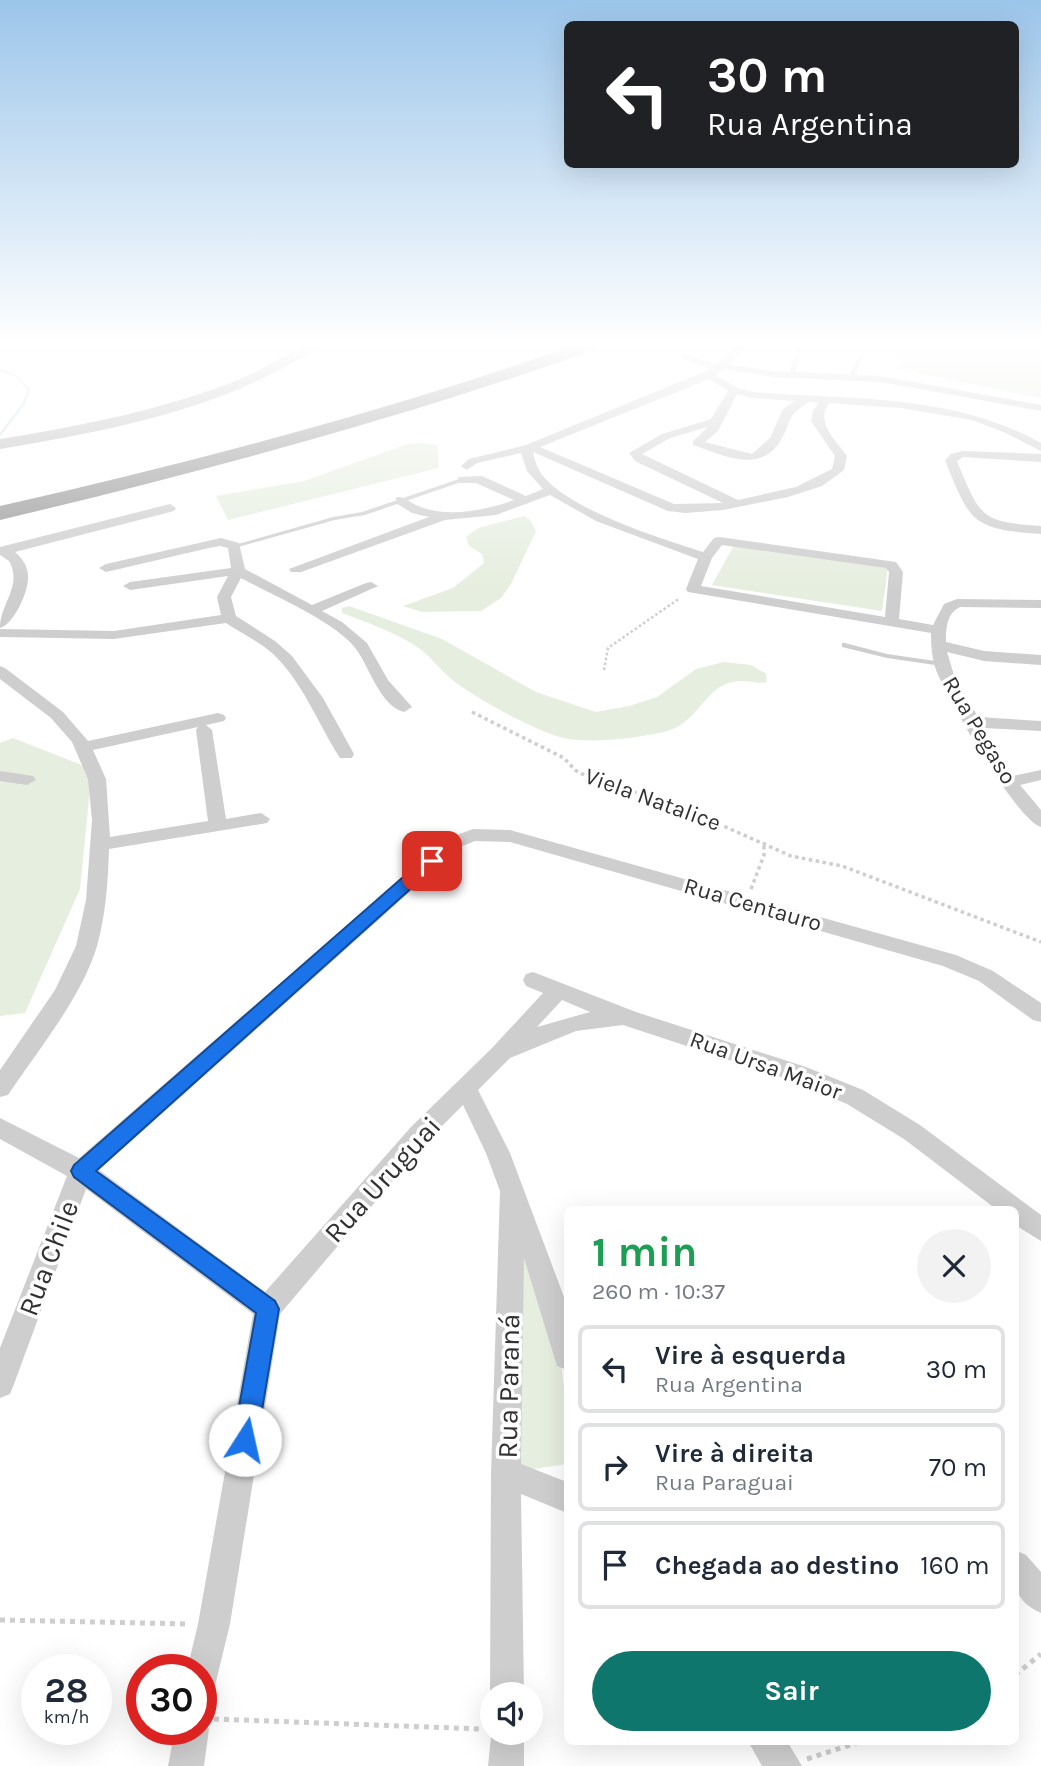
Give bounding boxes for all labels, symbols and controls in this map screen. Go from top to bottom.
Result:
text: 30 m [707,47,827,104]
icon: left [592,49,683,140]
text: Rua Argentina [707,106,913,143]
street label: Rua Pegaso [937,671,1022,789]
street label: Viela Natalice [581,762,725,837]
pin [402,831,462,891]
icon: arrive [413,842,451,880]
street label: Rua Centauro [681,872,825,937]
street label: Rua Ursa Maior [686,1025,846,1106]
street label: Rua Uruguai [317,1110,448,1249]
street label: Rua Chile [11,1196,86,1320]
text: 1 min [592,1227,697,1277]
button: close [917,1229,991,1303]
text: 260 m · 10:37 [592,1278,725,1305]
street label: Rua Paraná [491,1313,526,1459]
text: Vire à esquerda [655,1340,846,1371]
icon: left [596,1350,634,1388]
text: 30 m [926,1354,987,1385]
text: Rua Argentina [655,1371,803,1398]
position arrow [208,1403,282,1477]
text: Vire à direita [655,1438,814,1469]
icon: right [596,1448,634,1486]
text: 70 m [929,1452,987,1483]
text: Rua Paraguai [655,1469,794,1496]
icon: arrive [596,1546,634,1584]
text: Chegada ao destino [655,1550,899,1581]
text: 160 m [920,1550,990,1581]
button: Sair [592,1651,991,1731]
speed limit sign: 30 [126,1654,217,1745]
text: 28 [45,1670,88,1711]
map controls [480,1682,543,1745]
button: sound [480,1682,543,1745]
text: km/h [44,1706,89,1728]

